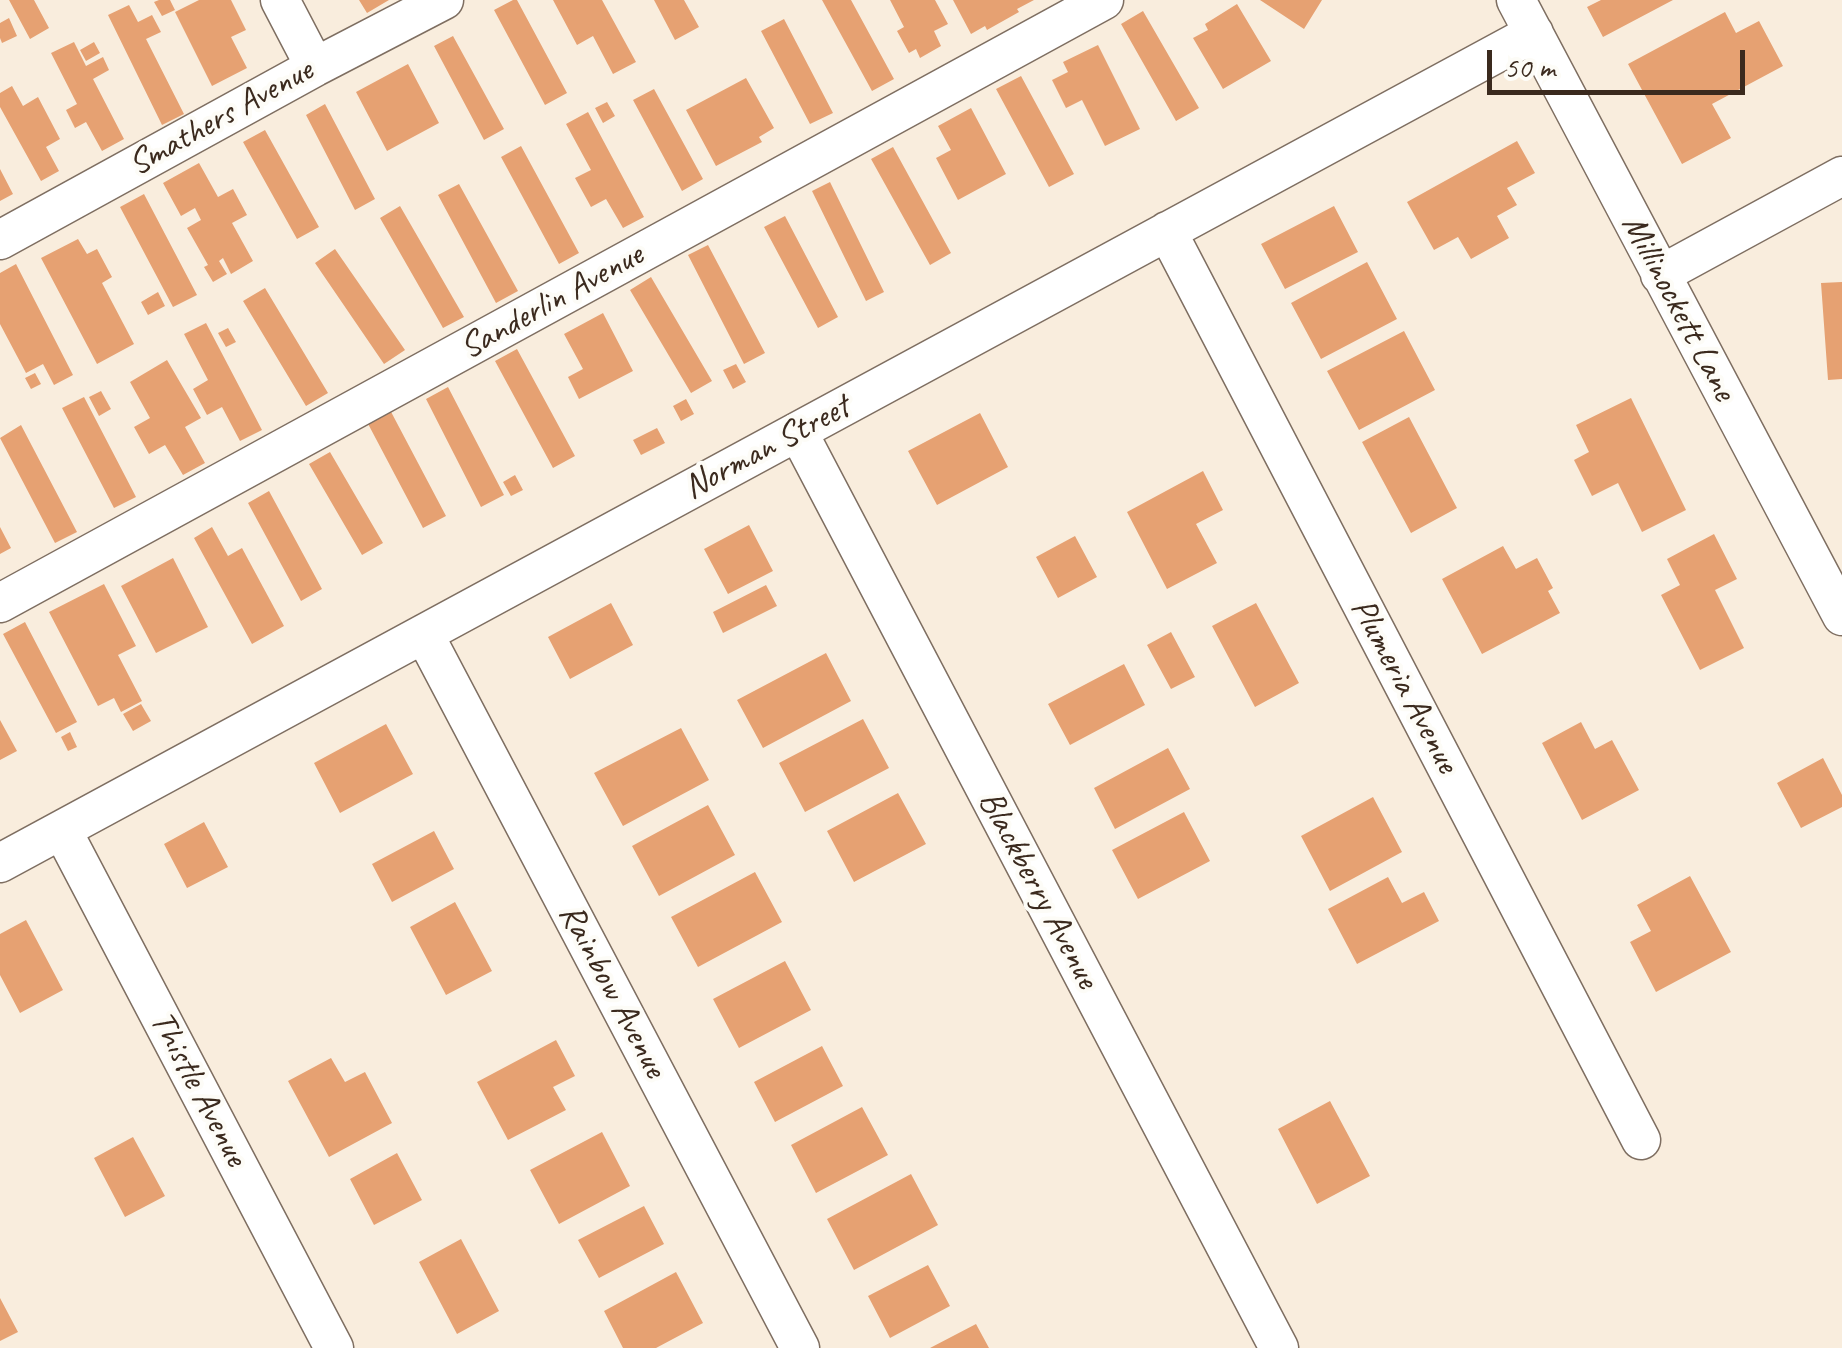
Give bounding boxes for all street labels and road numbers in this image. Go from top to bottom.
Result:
street label: Smathers Avenue [122,50,320,186]
street label: Millinockett Lane [1612,208,1744,408]
street label: Sanderlin Avenue [453,235,651,369]
street label: Norman Street [677,387,857,509]
street label: Plumeria Avenue [1340,592,1468,780]
street label: Blackberry Avenue [968,784,1108,996]
street label: Rainbow Avenue [549,897,675,1085]
street label: Thistle Avenue [140,1004,256,1174]

